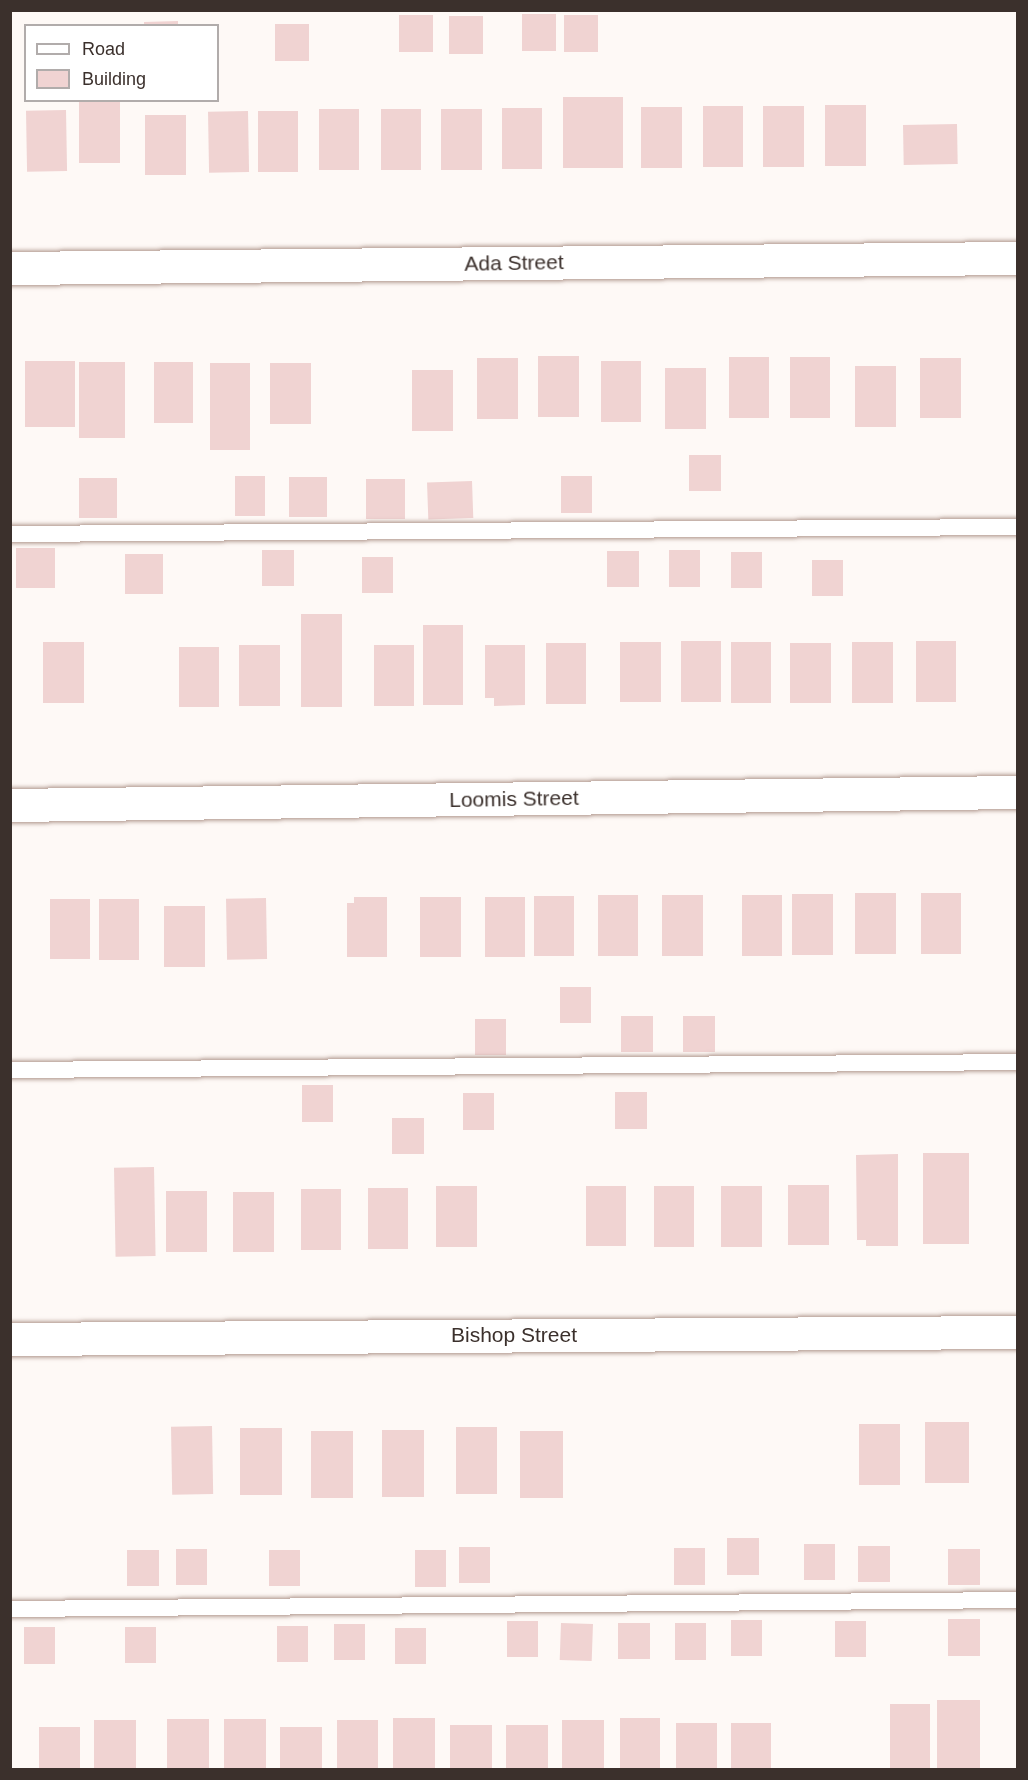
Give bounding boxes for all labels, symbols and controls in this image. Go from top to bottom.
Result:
legend [24,24,219,102]
text: Road [82,39,125,59]
text: Building [82,69,146,89]
street label: Ada Street [464,250,564,276]
street label: Loomis Street [449,785,579,813]
street label: Bishop Street [451,1322,577,1348]

